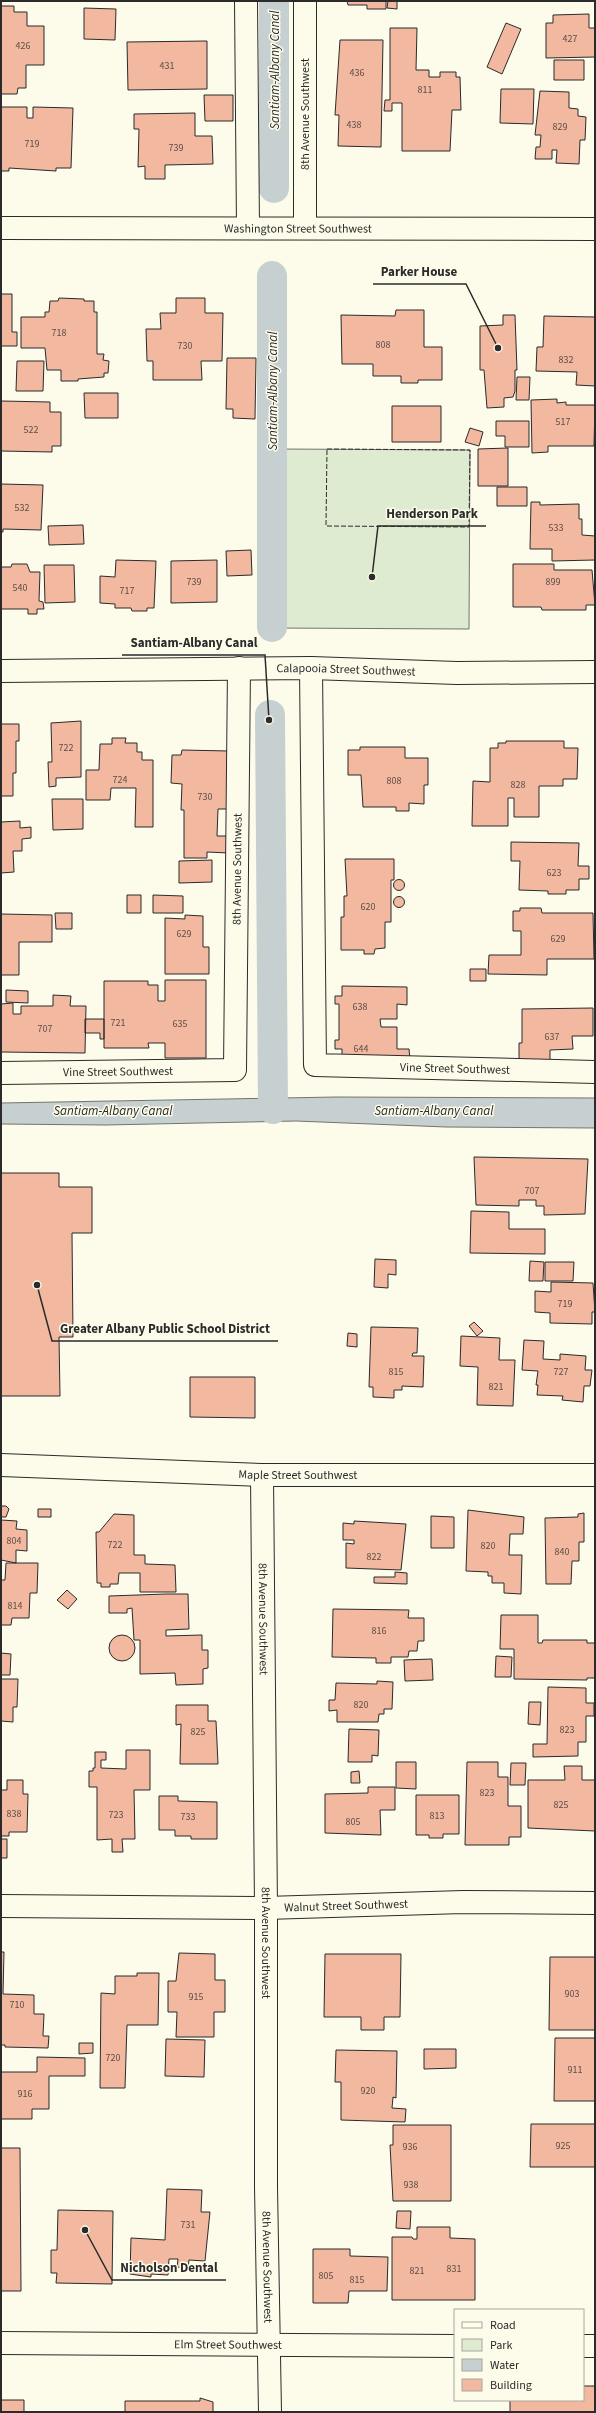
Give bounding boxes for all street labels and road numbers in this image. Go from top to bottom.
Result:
street label: 8th Avenue Southwest [297,58,314,170]
street label: Washington Street Southwest [224,220,372,238]
street label: Calapooia Street Southwest [276,660,416,681]
street label: 8th Avenue Southwest [228,813,247,925]
street label: Vine Street Southwest [400,1059,510,1079]
street label: Vine Street Southwest [63,1063,173,1081]
street label: Maple Street Southwest [238,1466,357,1484]
street label: 8th Avenue Southwest [254,1563,272,1675]
street label: 8th Avenue Southwest [257,1887,274,1999]
street label: Walnut Street Southwest [284,1896,408,1916]
street label: 8th Avenue Southwest [257,2211,276,2323]
street label: Elm Street Southwest [174,2336,282,2354]

